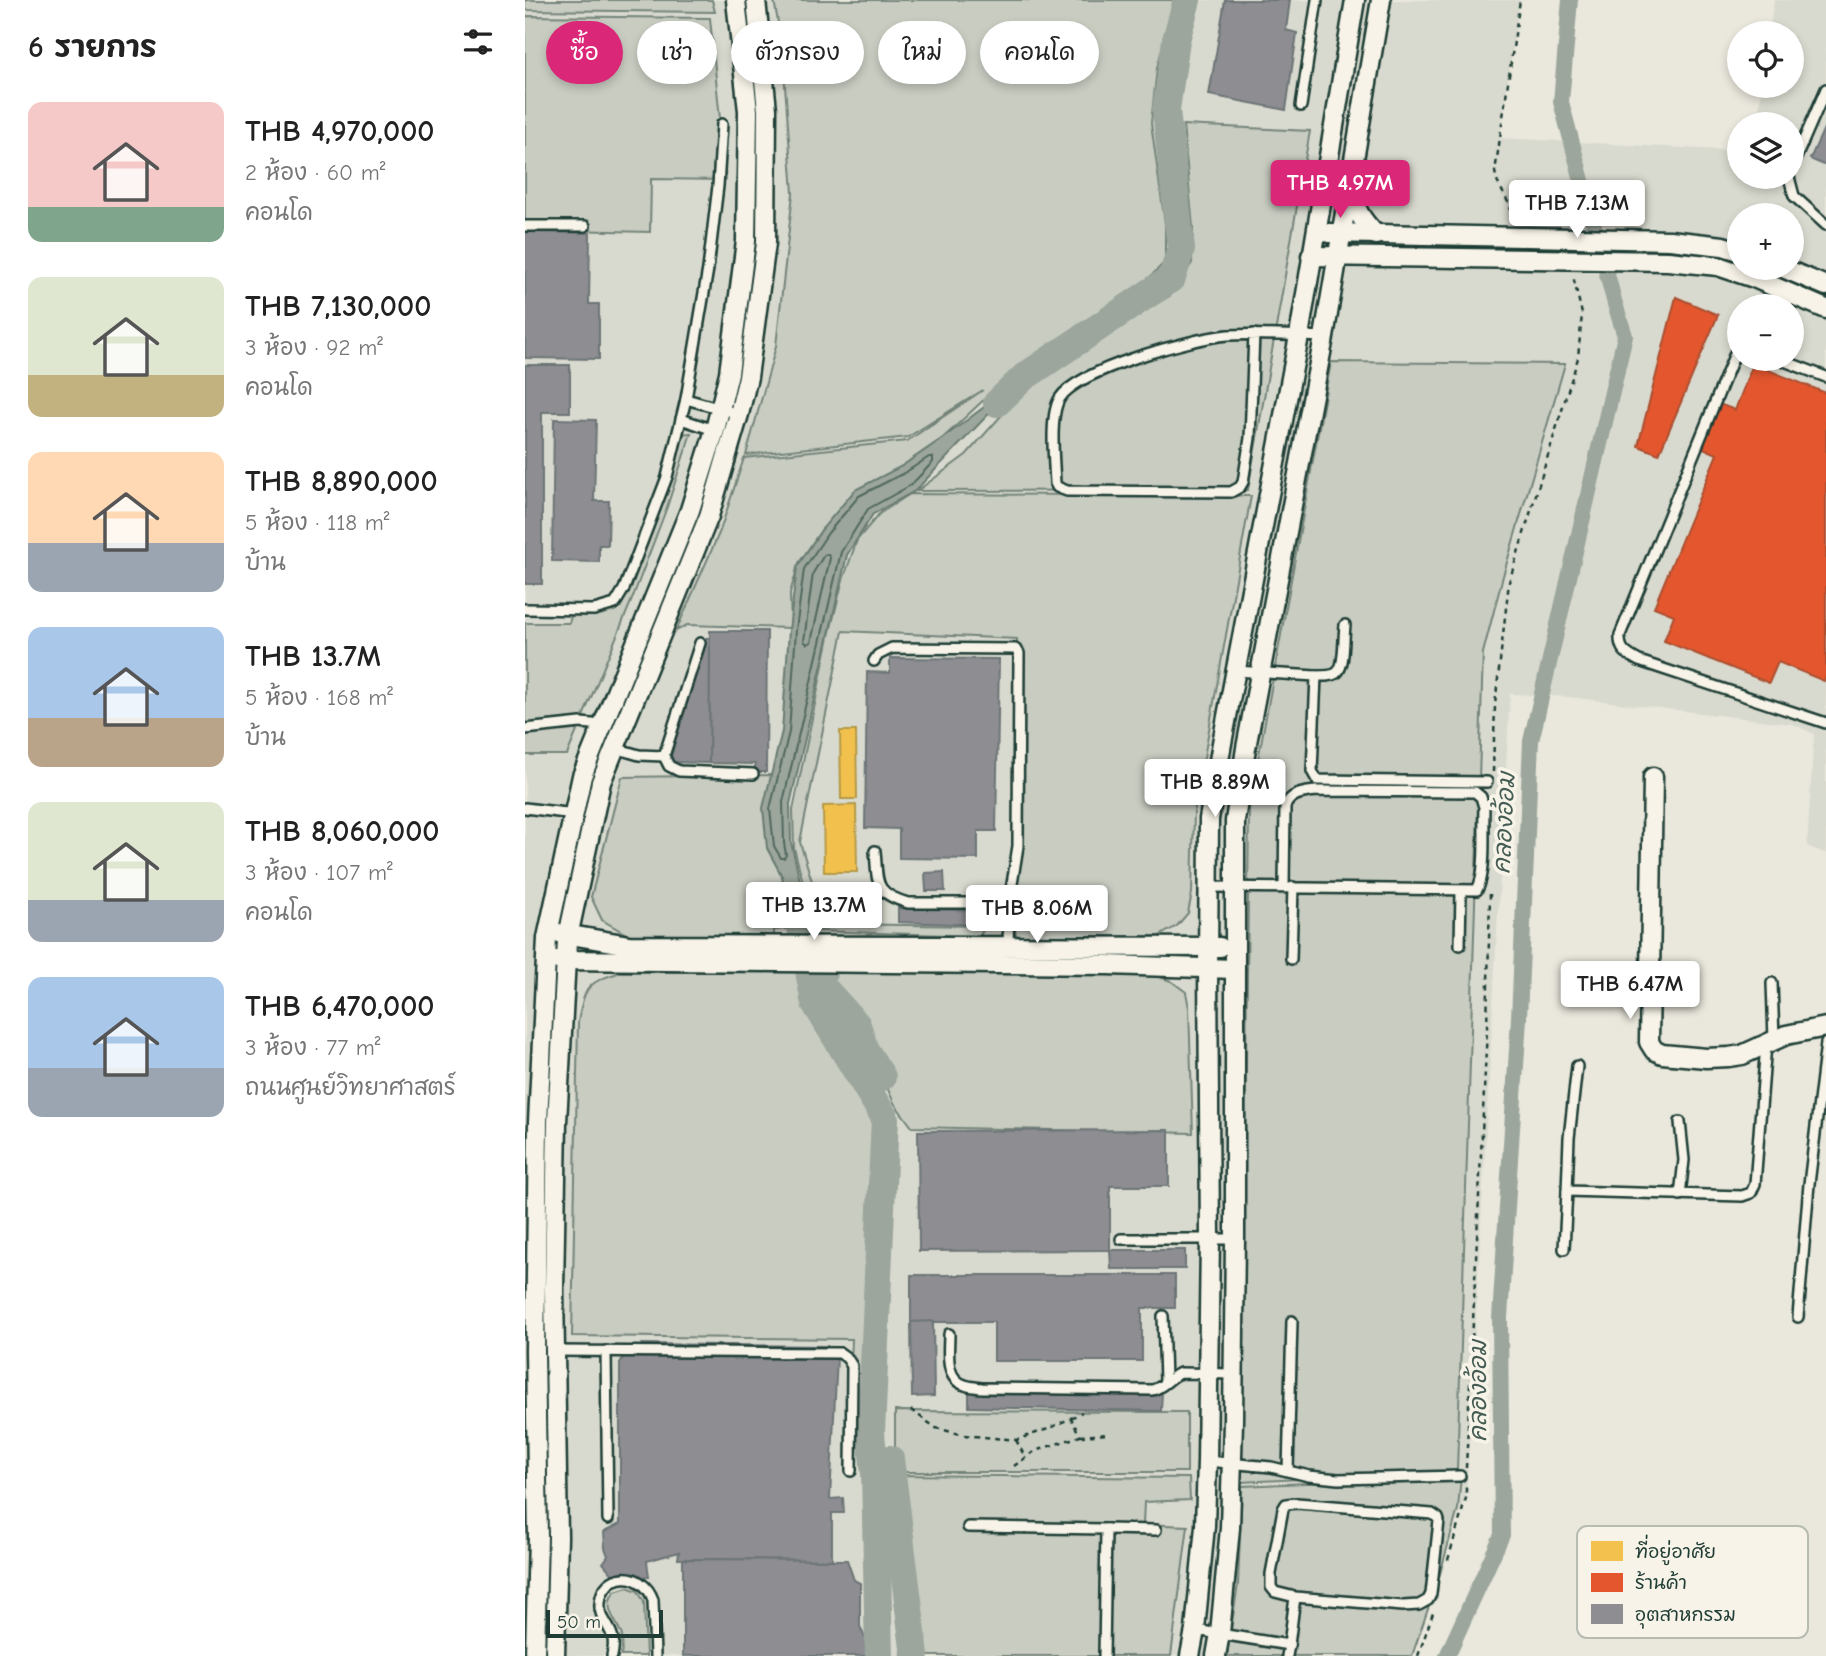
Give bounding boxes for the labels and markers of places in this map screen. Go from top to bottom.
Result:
pin: THB 4.97M [1260,160,1420,220]
pin: THB 7.13M [1497,180,1657,240]
pin: THB 8.89M [1135,760,1295,819]
pin: THB 13.7M [734,883,894,942]
pin: THB 8.06M [957,886,1117,945]
pin: THB 6.47M [1550,962,1710,1021]

